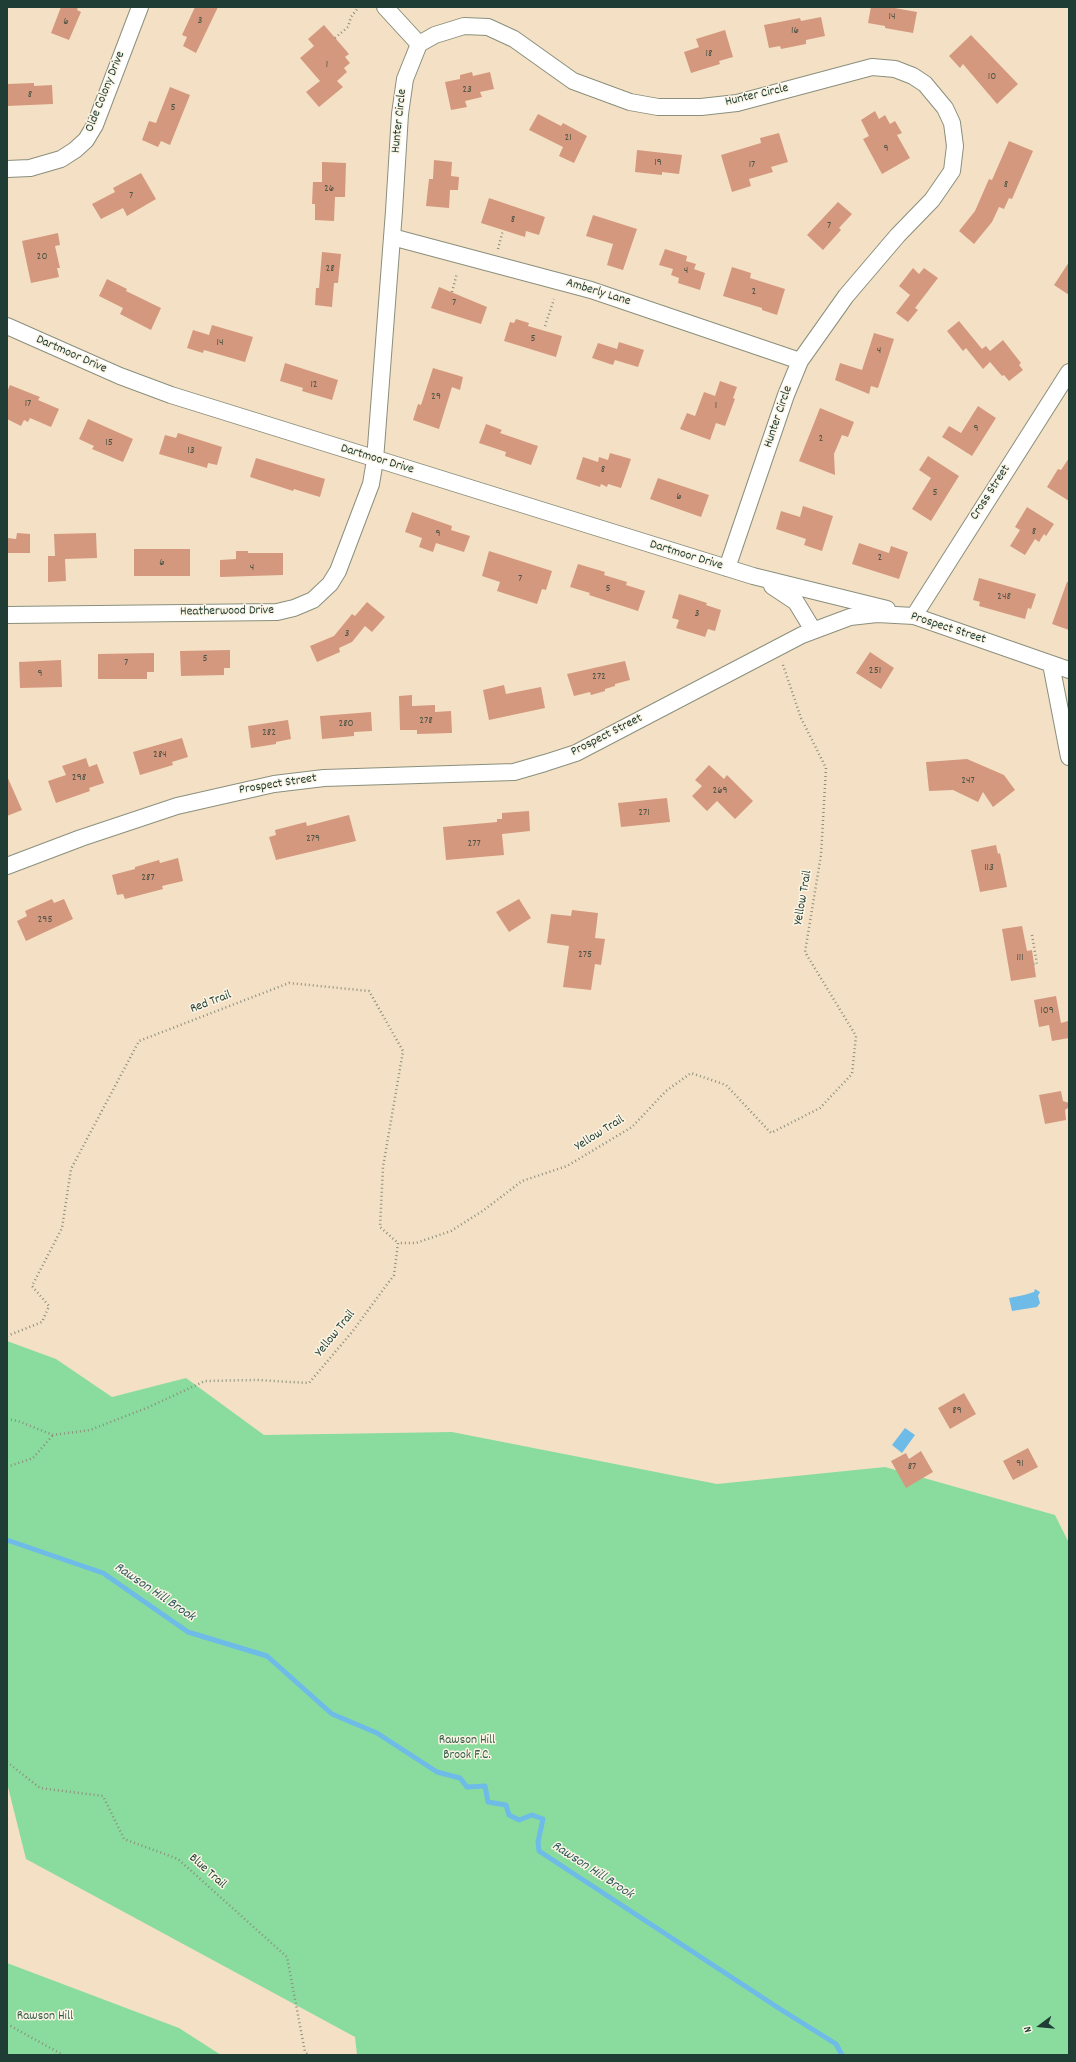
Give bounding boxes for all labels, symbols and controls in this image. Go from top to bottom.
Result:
house number: 14 [889,10,895,24]
house number: 3 [198,14,202,28]
house number: 6 [63,15,69,29]
house number: 16 [791,24,799,38]
house number: 18 [706,47,712,61]
street label: Olde Colony Drive [83,49,129,135]
house number: 1 [326,58,328,72]
house number: 10 [988,70,996,84]
street label: Hunter Circle [724,81,790,111]
house number: 23 [462,83,472,97]
house number: 8 [28,88,32,102]
street label: Hunter Circle [389,88,411,154]
house number: 5 [170,101,176,115]
house number: 21 [564,131,572,145]
house number: 9 [883,142,889,156]
house number: 19 [654,156,662,170]
house number: 17 [749,158,755,172]
house number: 8 [1004,178,1008,192]
house number: 26 [324,182,334,196]
house number: 7 [129,189,133,203]
house number: 8 [511,213,515,227]
house number: 7 [827,219,831,233]
house number: 20 [37,250,47,264]
house number: 28 [325,262,335,276]
house number: 4 [684,264,688,278]
street label: Amberly Lane [564,276,632,310]
house number: 2 [752,285,756,299]
house number: 7 [452,296,456,310]
street label: Dartmoor Drive [33,332,109,378]
house number: 5 [530,332,536,346]
house number: 14 [217,336,223,350]
house number: 4 [877,344,881,358]
house number: 12 [310,378,318,392]
street label: Hunter Circle [761,384,797,450]
house number: 29 [431,390,441,404]
house number: 17 [25,397,31,411]
house number: 1 [715,399,717,413]
house number: 9 [973,422,979,436]
house number: 2 [819,432,823,446]
house number: 15 [105,436,113,450]
street label: Dartmoor Drive [338,441,416,479]
house number: 13 [187,444,195,458]
house number: 8 [601,463,605,477]
street label: Cross Street [967,463,1015,523]
house number: 5 [932,486,938,500]
house number: 6 [676,490,682,504]
house number: 8 [1032,525,1036,539]
house number: 9 [435,527,441,541]
street label: Dartmoor Drive [647,537,725,575]
house number: 2 [878,551,882,565]
house number: 6 [159,556,165,570]
house number: 4 [250,561,254,575]
house number: 7 [518,572,522,586]
house number: 5 [605,582,611,596]
house number: 248 [997,590,1011,604]
street label: Heatherwood Drive [180,603,274,621]
house number: 3 [695,607,699,621]
street label: Prospect Street [908,609,988,649]
house number: 3 [345,627,349,641]
house number: 5 [202,652,208,666]
house number: 7 [124,656,128,670]
house number: 251 [869,664,881,678]
house number: 9 [37,667,43,681]
house number: 272 [592,670,606,684]
street label: Prospect Street [569,711,645,761]
house number: 278 [419,714,433,728]
house number: 280 [338,717,354,731]
house number: 282 [262,726,276,740]
house number: 284 [153,748,167,762]
house number: 298 [72,771,86,785]
street label: Prospect Street [238,771,318,799]
house number: 247 [961,774,975,788]
house number: 269 [712,784,728,798]
house number: 271 [638,806,650,820]
house number: 279 [306,832,320,846]
house number: 277 [467,837,481,851]
house number: 113 [984,861,994,875]
street label: Yellow Trail [792,869,816,927]
house number: 287 [141,871,155,885]
house number: 295 [38,913,52,927]
house number: 275 [578,948,592,962]
house number: 111 [1016,951,1024,965]
street label: Red Trail [188,988,234,1018]
house number: 109 [1040,1004,1054,1018]
street label: Yellow Trail [572,1113,628,1155]
street label: Yellow Trail [313,1308,359,1360]
house number: 89 [952,1404,962,1418]
house number: 91 [1016,1457,1024,1471]
house number: 87 [908,1460,916,1474]
water label: Rawson Hill Brook [110,1560,198,1626]
park label: Rawson Hill Brook F.C. [439,1733,495,1764]
water label: Rawson Hill Brook [548,1838,636,1904]
street label: Blue Trail [185,1851,229,1893]
north arrow [1020,2006,1060,2046]
park label: Rawson Hill [17,2009,73,2025]
text: N [1020,2024,1037,2034]

